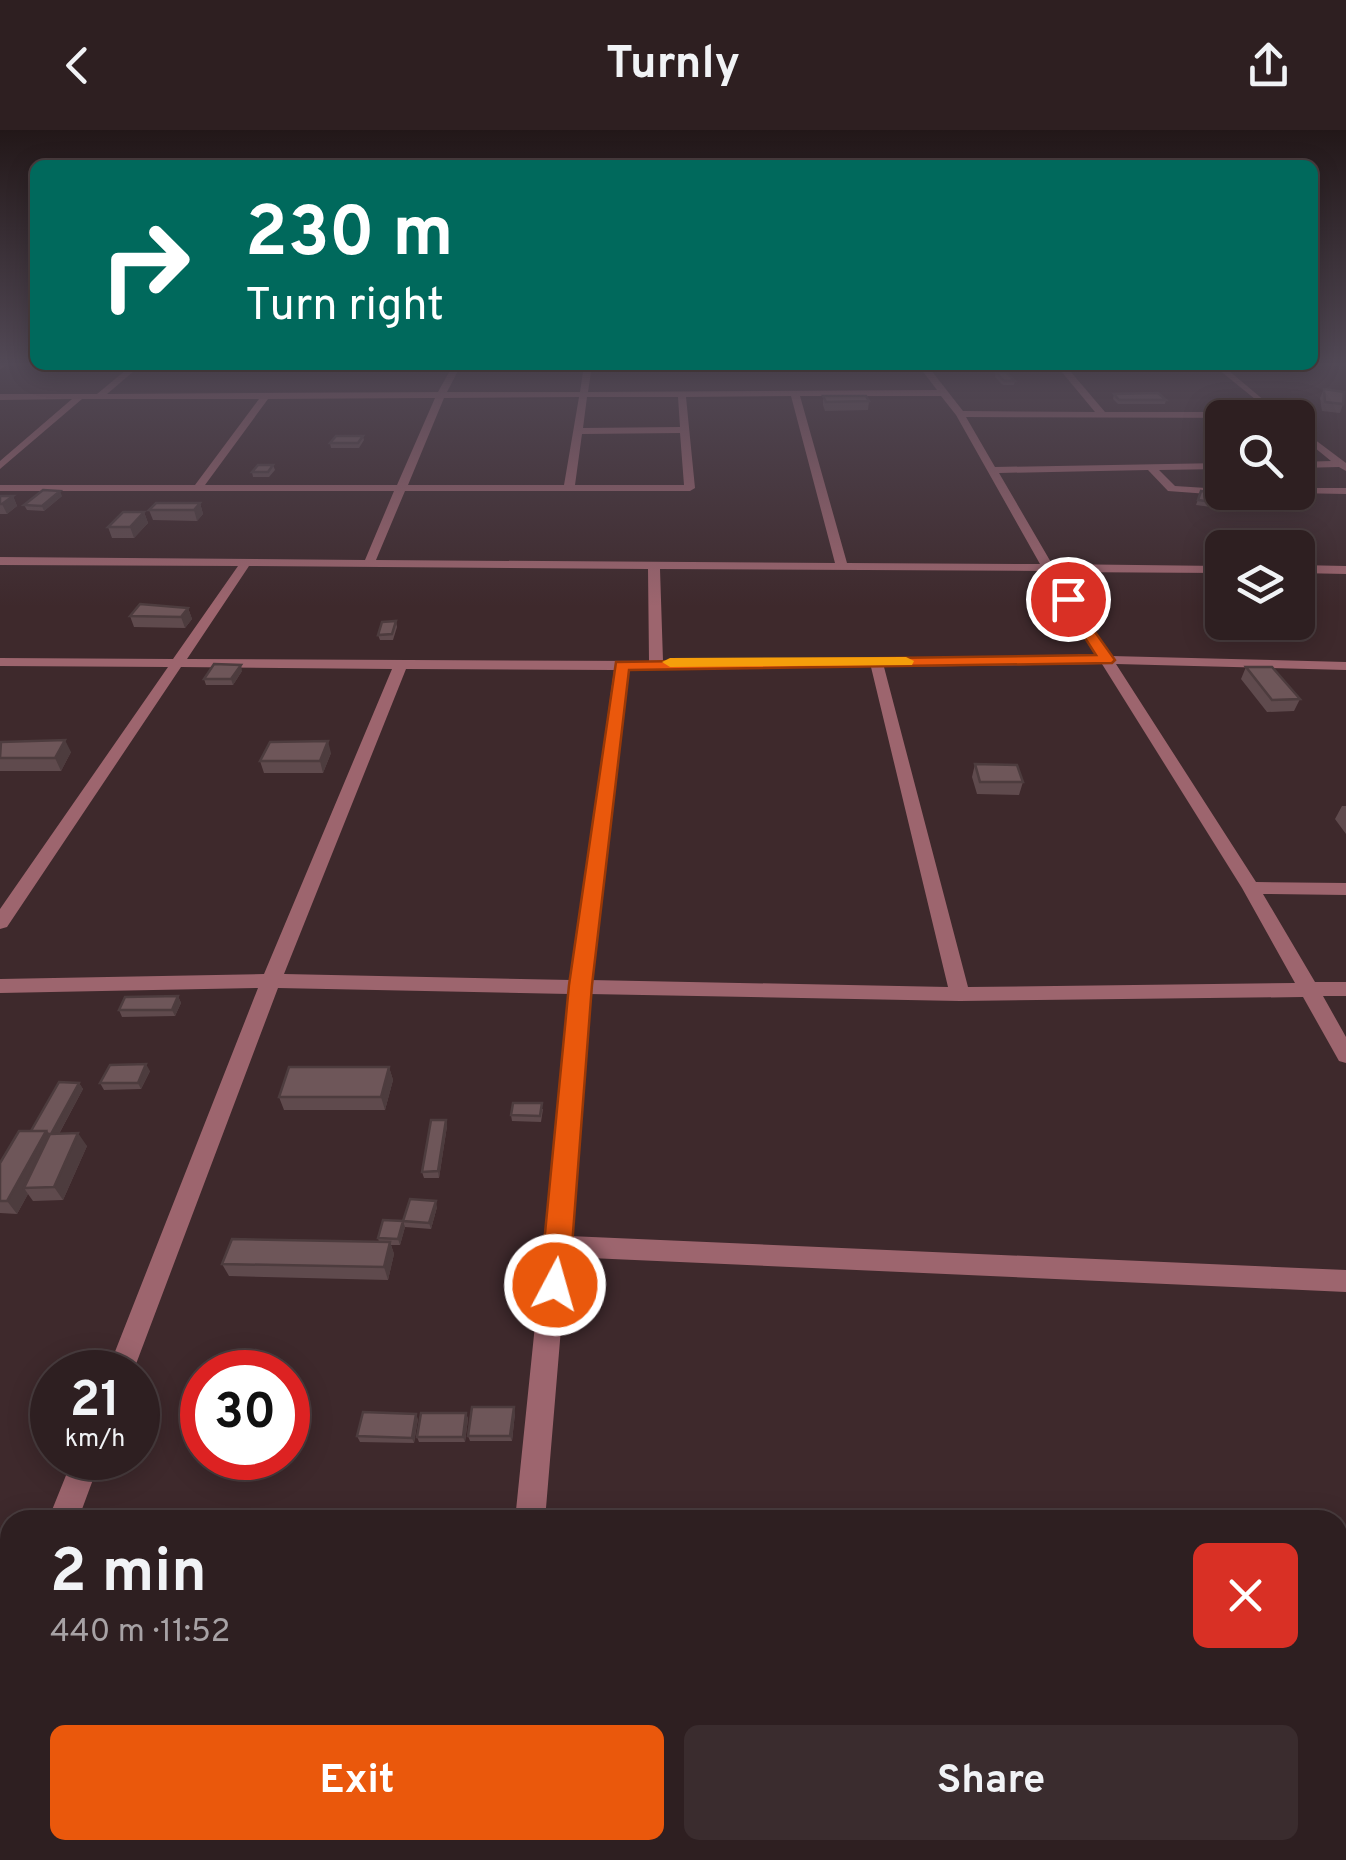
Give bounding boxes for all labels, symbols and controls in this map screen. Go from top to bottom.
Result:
text: Turnly [606,37,740,94]
icon: back [50,38,105,93]
icon: share [1241,38,1296,93]
text: 230 m [245,192,454,281]
icon: right [80,200,210,330]
text: Turn right [245,279,444,336]
map controls [1205,400,1315,640]
button: search [1205,400,1315,510]
button: layers [1205,530,1315,640]
pin [1026,557,1111,642]
icon: arrive [1041,572,1096,627]
position arrow [503,1233,607,1337]
speed limit sign: 30 [180,1350,310,1480]
text: 21 [70,1371,120,1434]
text: km/h [65,1424,125,1456]
text: 2 min [50,1537,207,1613]
button: close [1193,1543,1298,1648]
text: 440 m · 11:52 [50,1613,230,1653]
button: Exit [50,1725,664,1840]
button: Share [684,1725,1298,1840]

